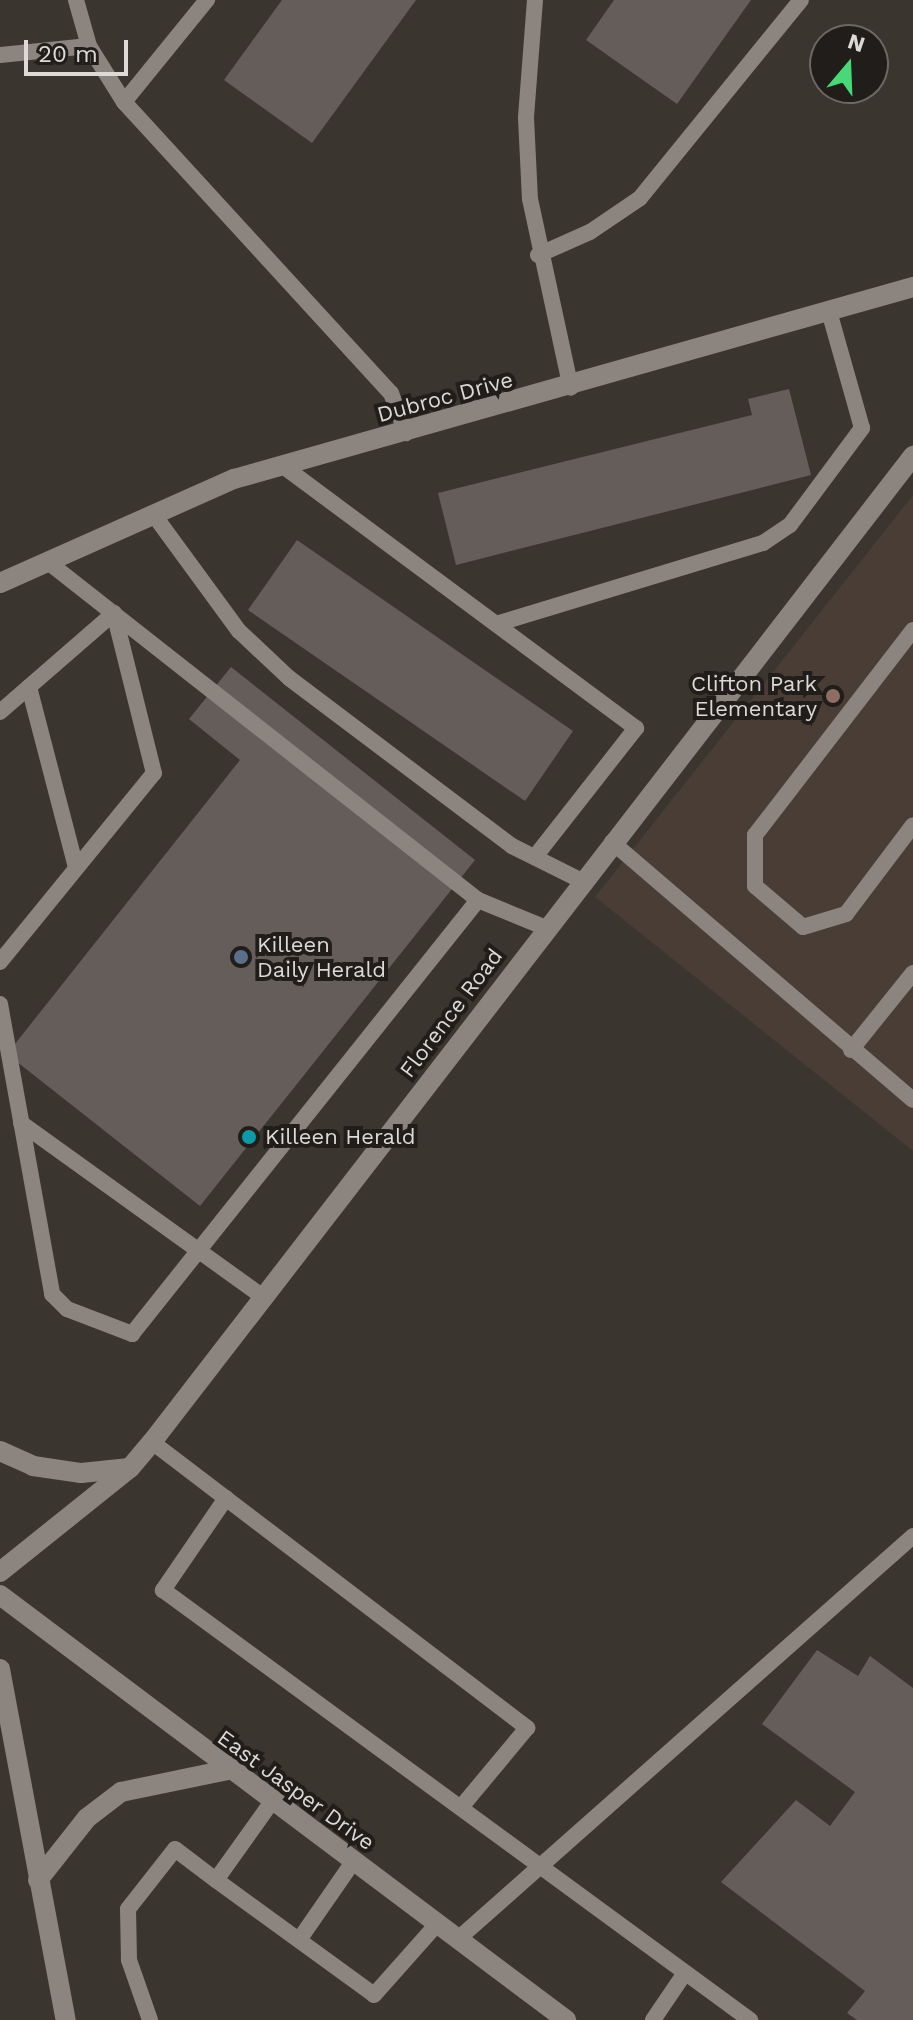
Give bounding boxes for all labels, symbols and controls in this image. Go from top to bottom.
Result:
scale bar [28,24,132,74]
north arrow [809,24,889,104]
text: N [845,28,868,57]
text: 20 m [38,40,98,68]
street label: Dubroc Drive [374,366,516,428]
place label: Clifton Park Elementary [691,670,817,722]
marker: Clifton Park Elementary [824,687,842,705]
place label: Killeen Daily Herald [257,931,387,982]
street label: Florence Road [394,943,508,1083]
marker: Killeen Daily Herald [232,948,250,966]
place label: Killeen Herald [265,1124,416,1150]
marker: Killeen Herald [240,1128,258,1146]
street label: East Jasper Drive [212,1724,380,1856]

